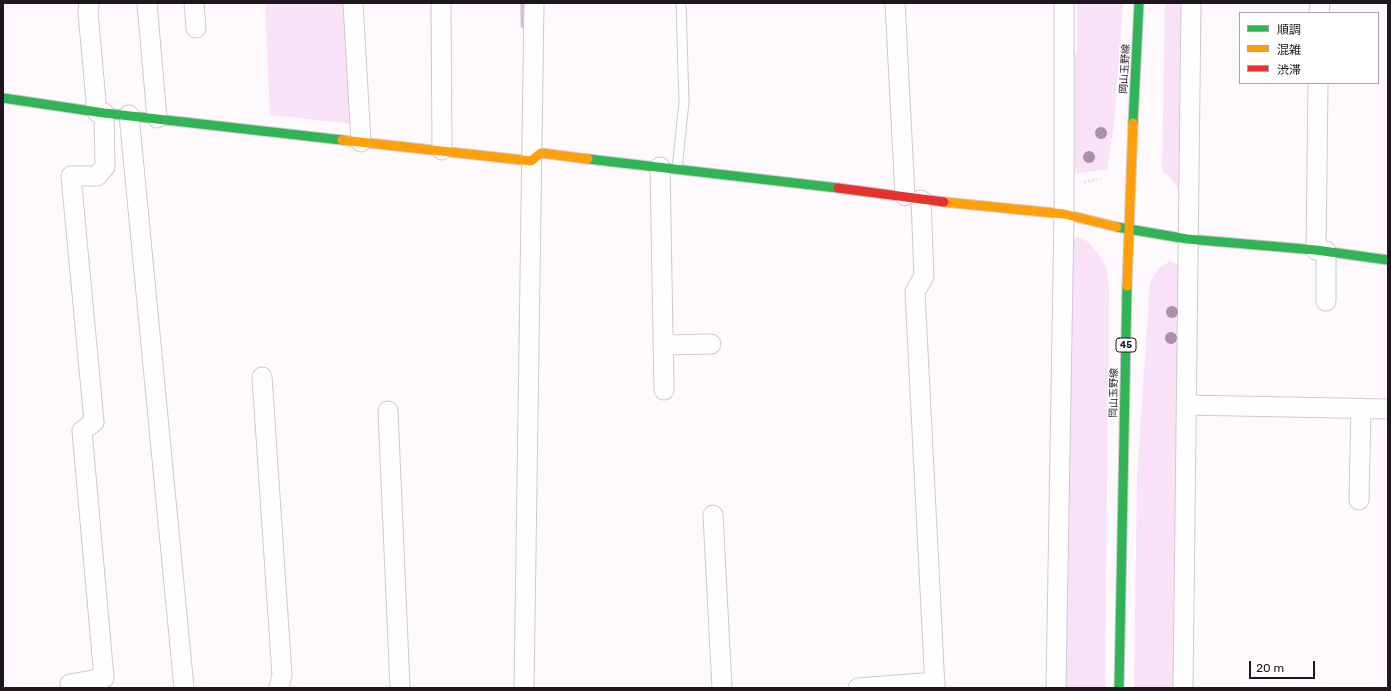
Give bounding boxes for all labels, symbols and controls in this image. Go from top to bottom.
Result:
legend [1239,12,1379,84]
text: 順調 [1277,23,1301,37]
text: 混雑 [1277,43,1301,57]
street label: 岡山玉野線 [1118,44,1132,94]
text: 渋滞 [1277,63,1301,77]
road number: 45 [1116,338,1136,352]
street label: 岡山玉野線 [1108,368,1120,418]
scale bar [1251,653,1317,679]
text: 20 m [1256,661,1284,675]

